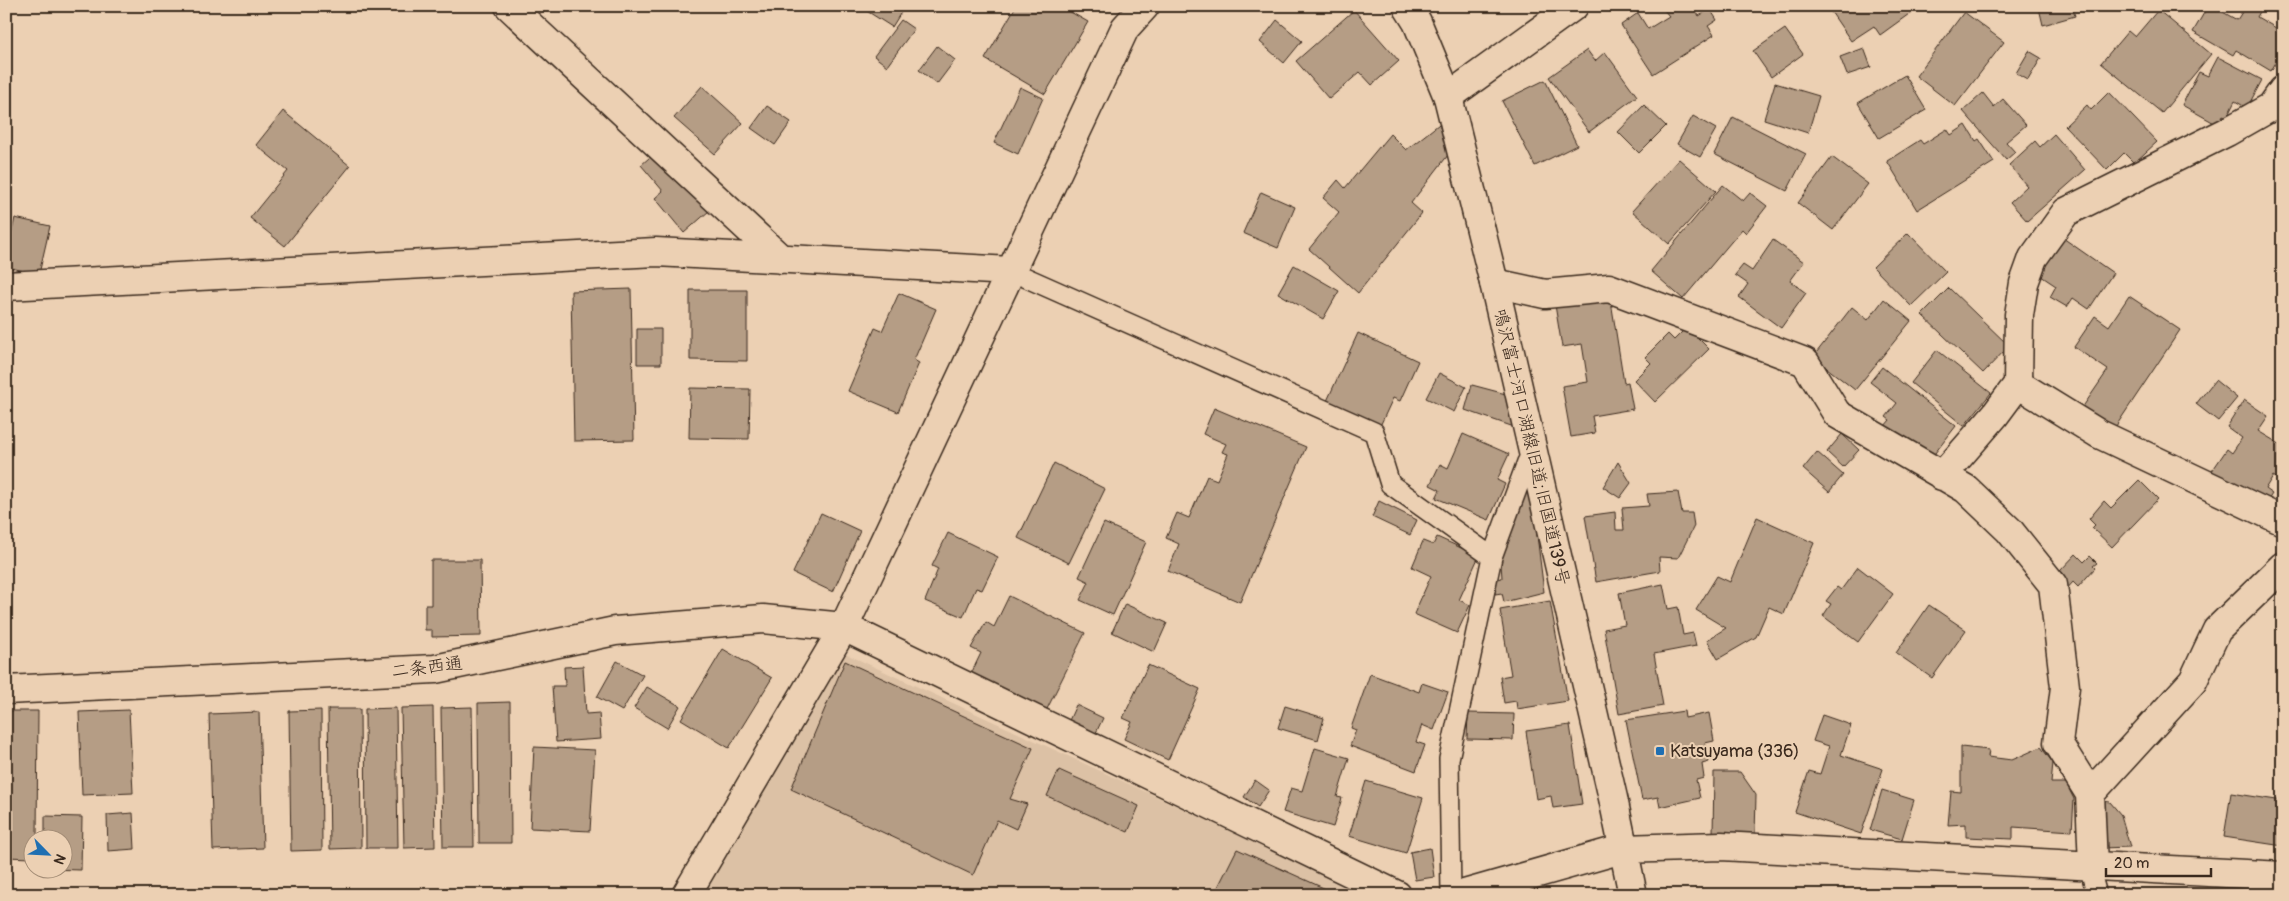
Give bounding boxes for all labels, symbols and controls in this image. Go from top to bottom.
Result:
street label: 鳴沢富士河口湖線旧道;旧国道139号 [1488,306,1575,588]
street label: 二条西通 [390,652,464,683]
place label: Katsuyama (336) [1670,740,1800,763]
marker: Katsuyama (336) [1654,745,1666,757]
north arrow [22,828,72,878]
scale bar [2106,846,2212,878]
text: N [50,851,69,867]
text: 20 m [2114,854,2149,873]

